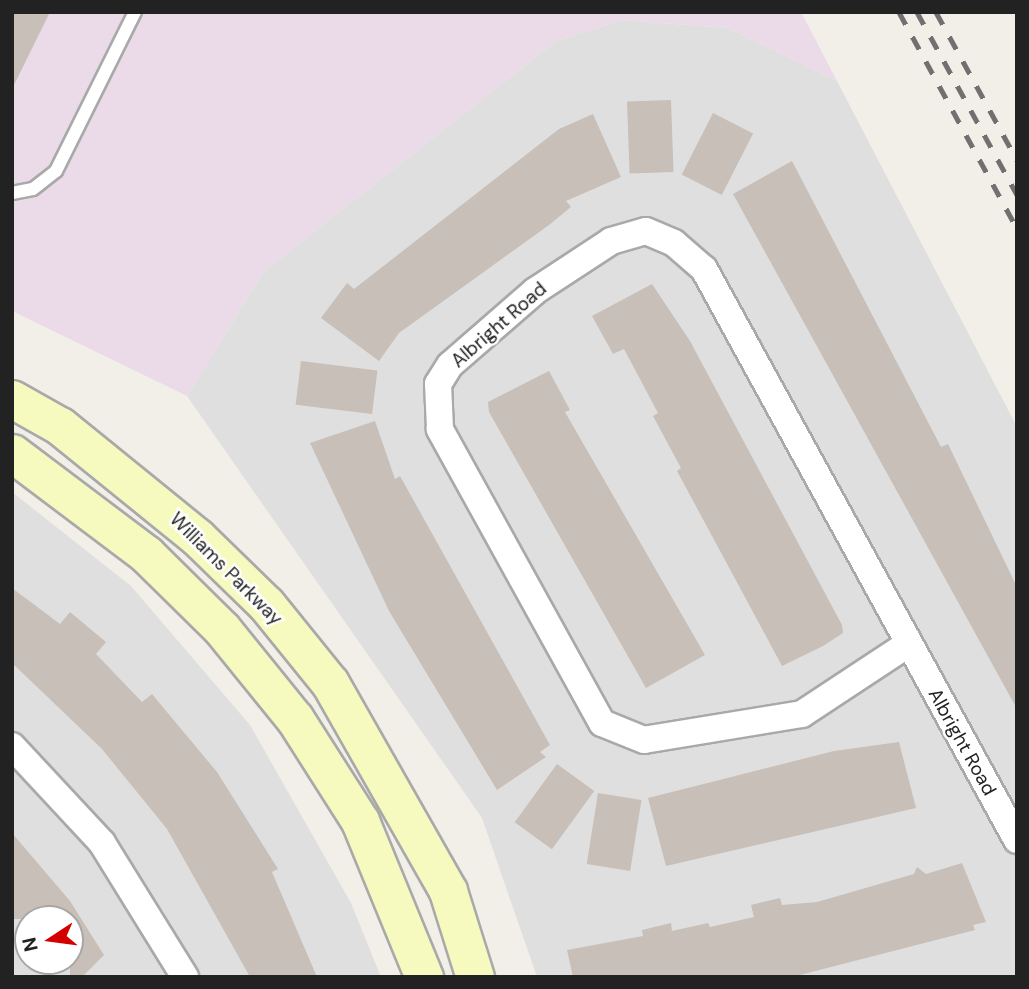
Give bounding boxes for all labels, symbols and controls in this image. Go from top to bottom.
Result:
street label: Albright Road [447,277,551,373]
street label: Williams Parkway [165,508,287,630]
street label: Albright Road [923,685,1001,799]
north arrow [14,905,84,975]
text: N [16,935,44,954]

